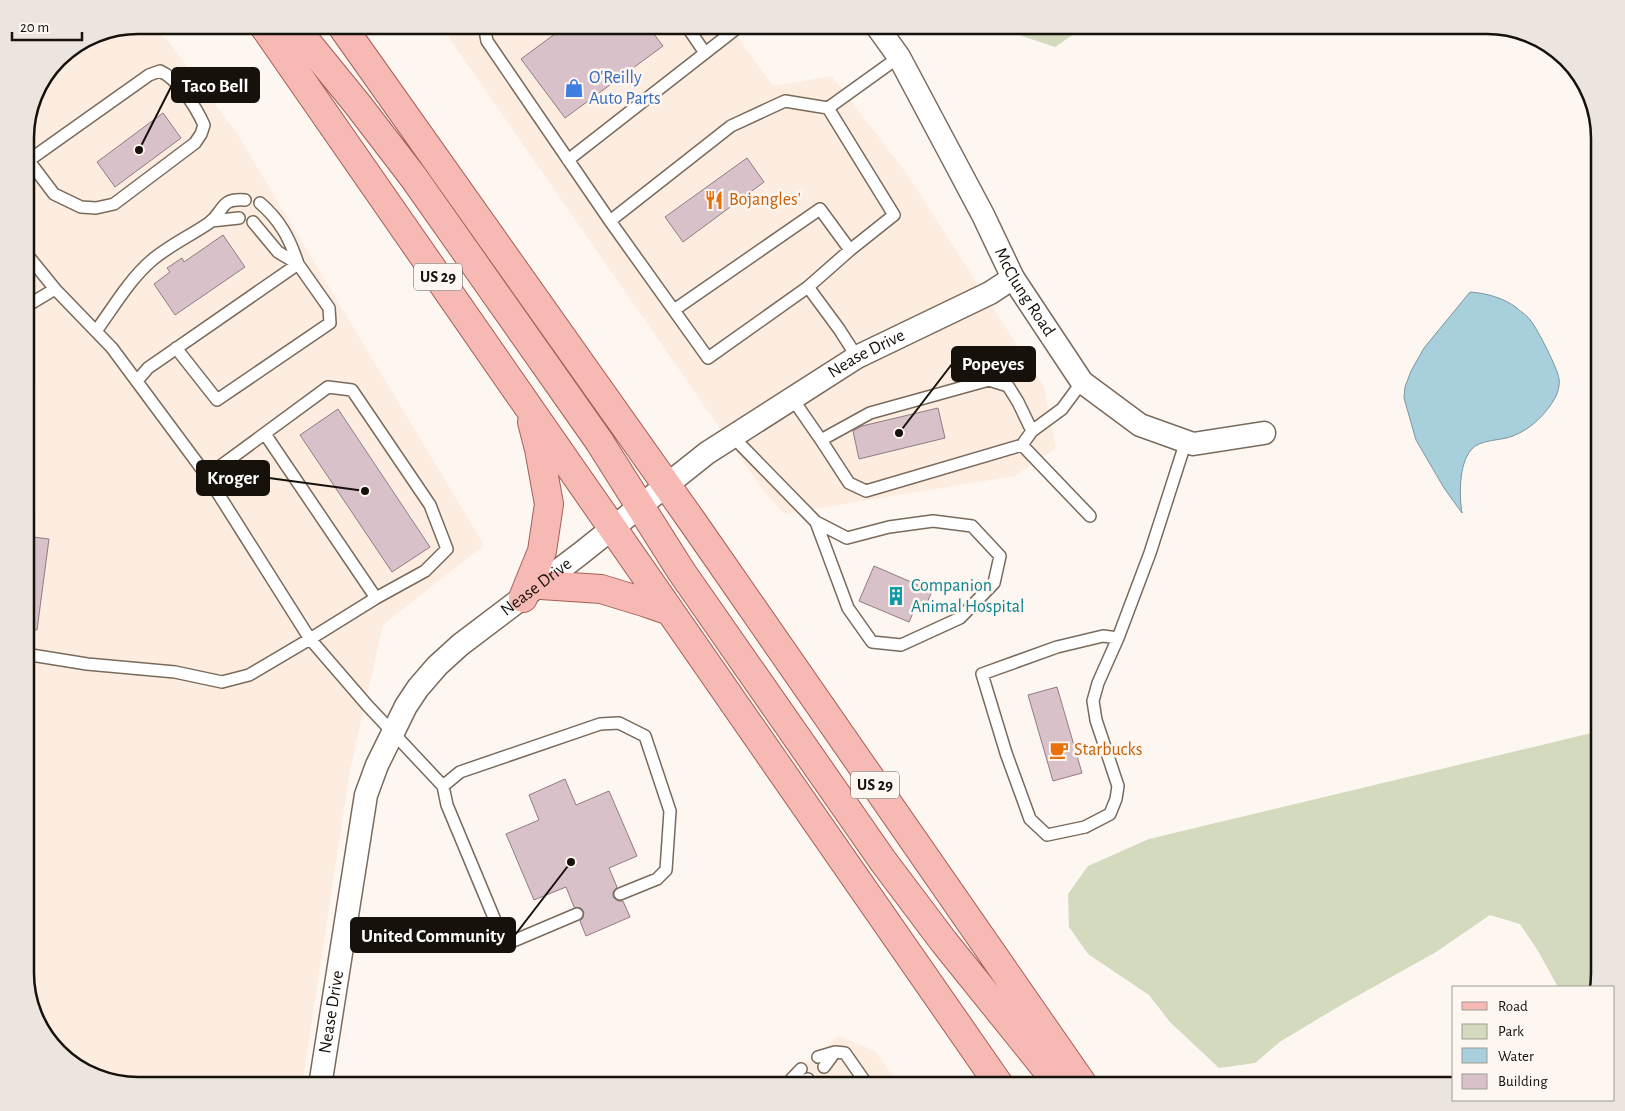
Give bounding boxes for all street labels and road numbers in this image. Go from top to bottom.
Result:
street label: McClung Road [991,245,1058,340]
road number: US 29 [414,264,462,290]
street label: Nease Drive [825,326,908,382]
street label: Nease Drive [497,555,575,620]
road number: US 29 [851,772,899,798]
street label: Nease Drive [316,969,347,1055]

